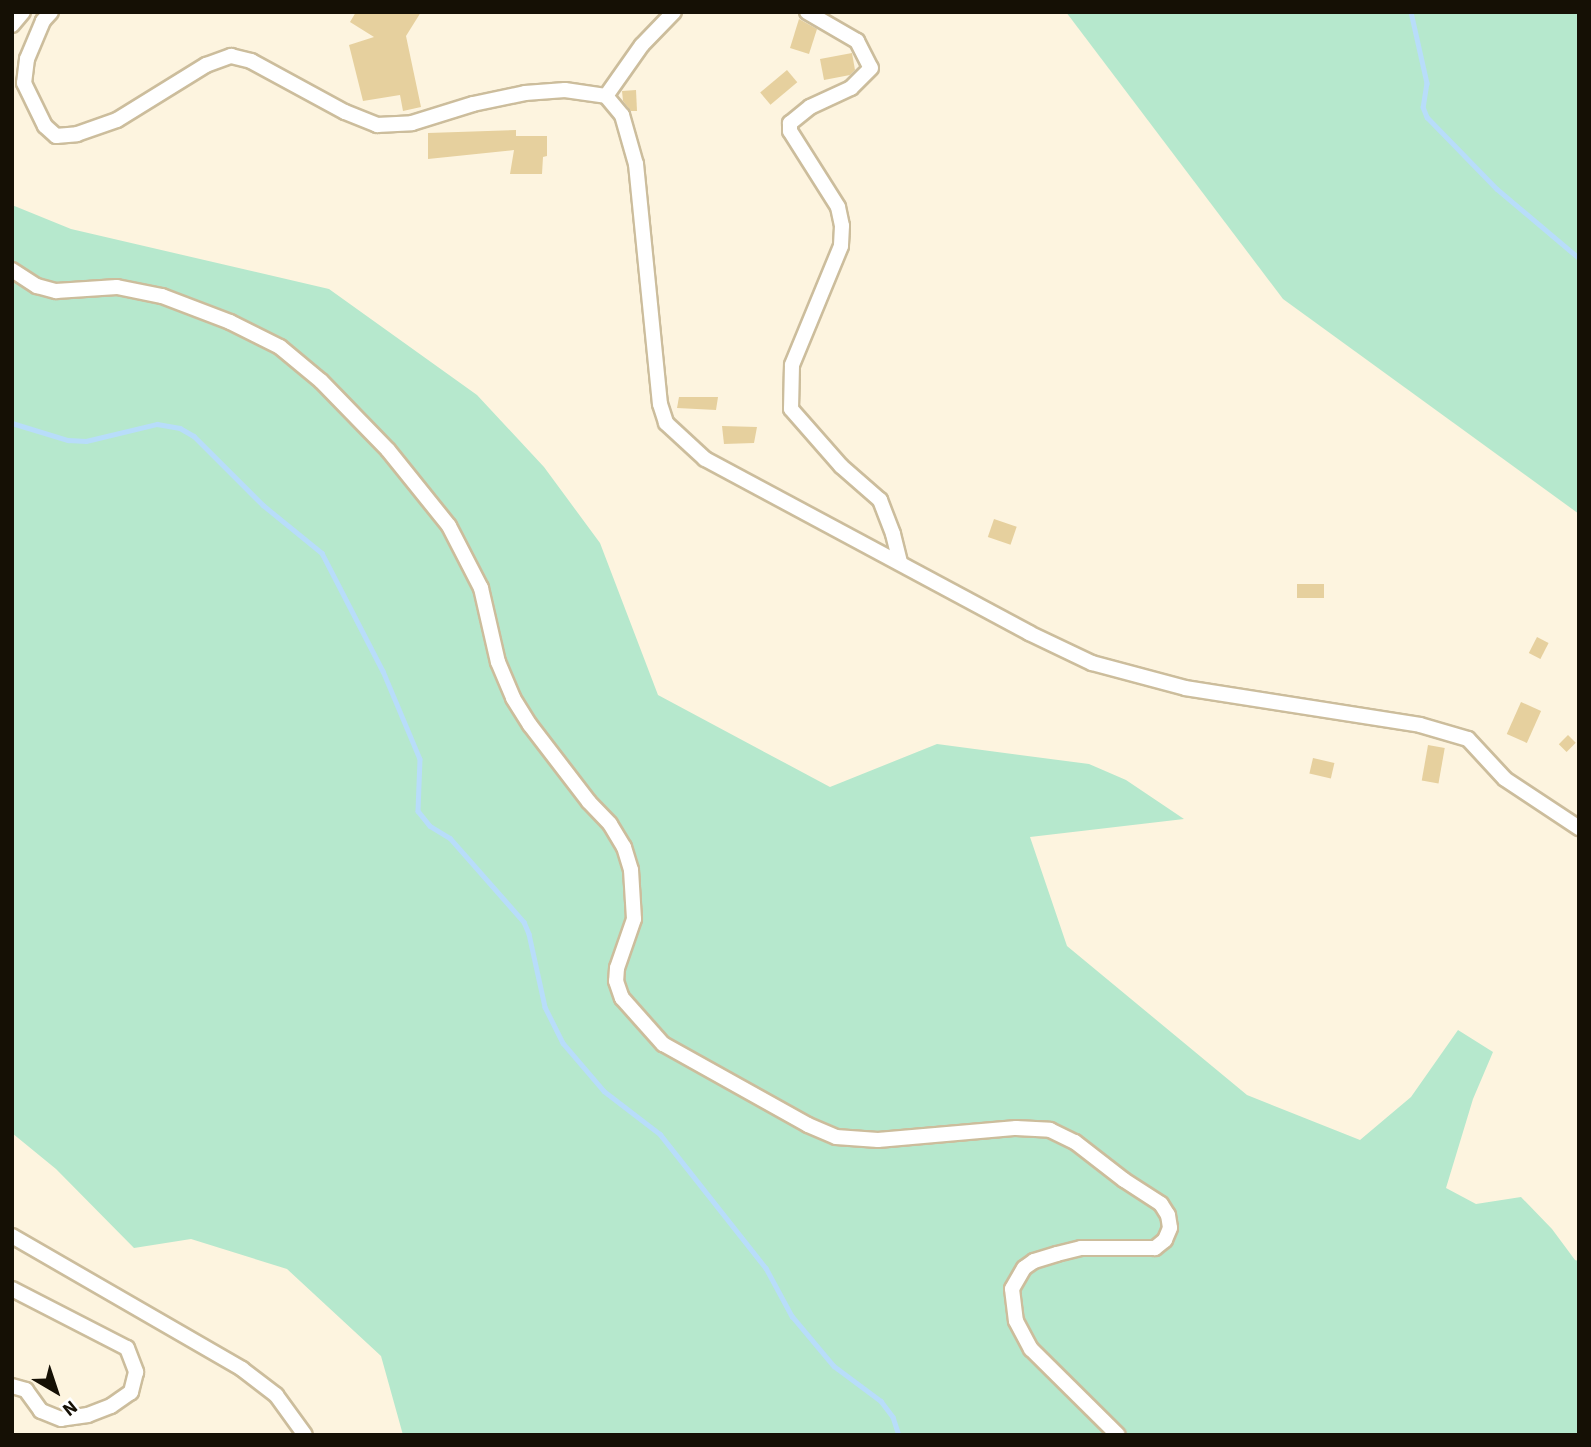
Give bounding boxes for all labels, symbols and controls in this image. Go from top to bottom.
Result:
north arrow [21,1356,91,1426]
text: N [56,1393,83,1422]

